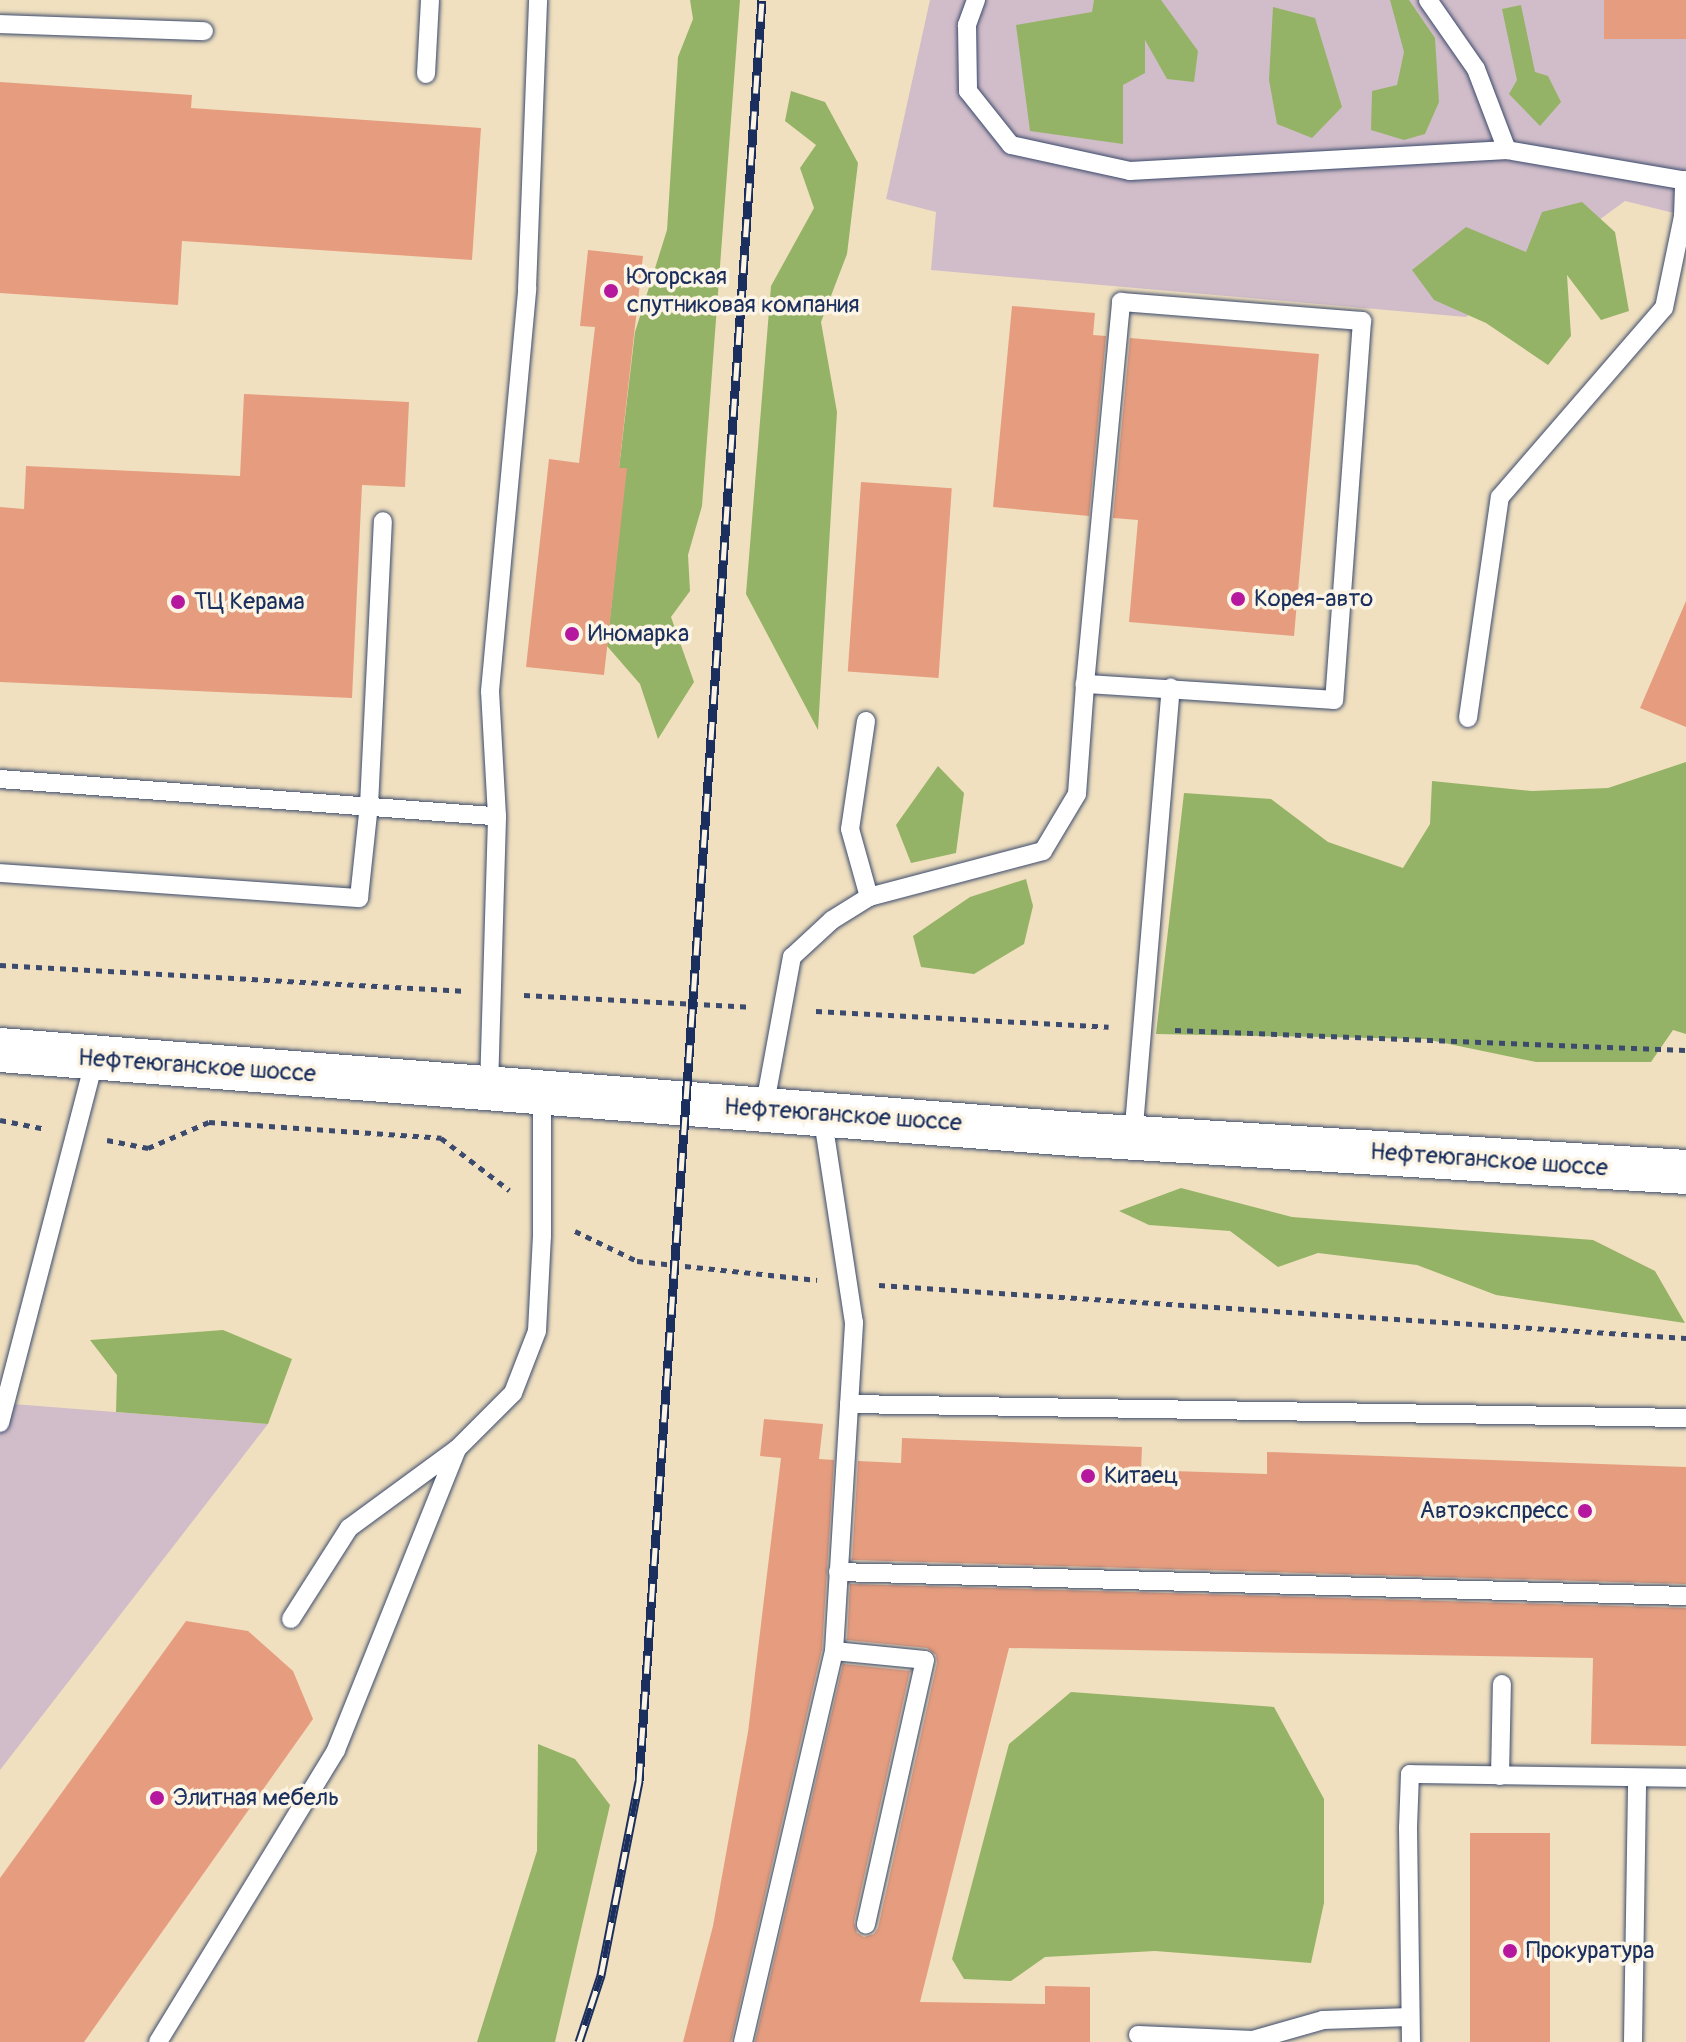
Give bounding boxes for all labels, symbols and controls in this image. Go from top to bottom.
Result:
place label: Югорская спутниковая компания [627,263,859,319]
marker: Югорская спутниковая компания [602,282,620,300]
place label: Корея-авто [1254,585,1373,613]
place label: ТЦ Керама [194,588,305,616]
marker: Корея-авто [1229,590,1247,608]
marker: ТЦ Керама [169,593,187,611]
place label: Иномарка [588,620,689,648]
marker: Иномарка [563,625,581,643]
street label: Нефтеюганское шоссе [77,1043,317,1089]
street label: Нефтеюганское шоссе [723,1092,963,1138]
street label: Нефтеюганское шоссе [1369,1137,1609,1183]
place label: Китаец [1104,1462,1179,1490]
marker: Китаец [1079,1467,1097,1485]
place label: Автоэкспресс [1419,1497,1569,1525]
marker: Автоэкспресс [1576,1502,1594,1520]
place label: Элитная мебель [173,1784,339,1812]
marker: Элитная мебель [148,1789,166,1807]
place label: Прокуратура [1526,1937,1654,1965]
marker: Прокуратура [1501,1942,1519,1960]

